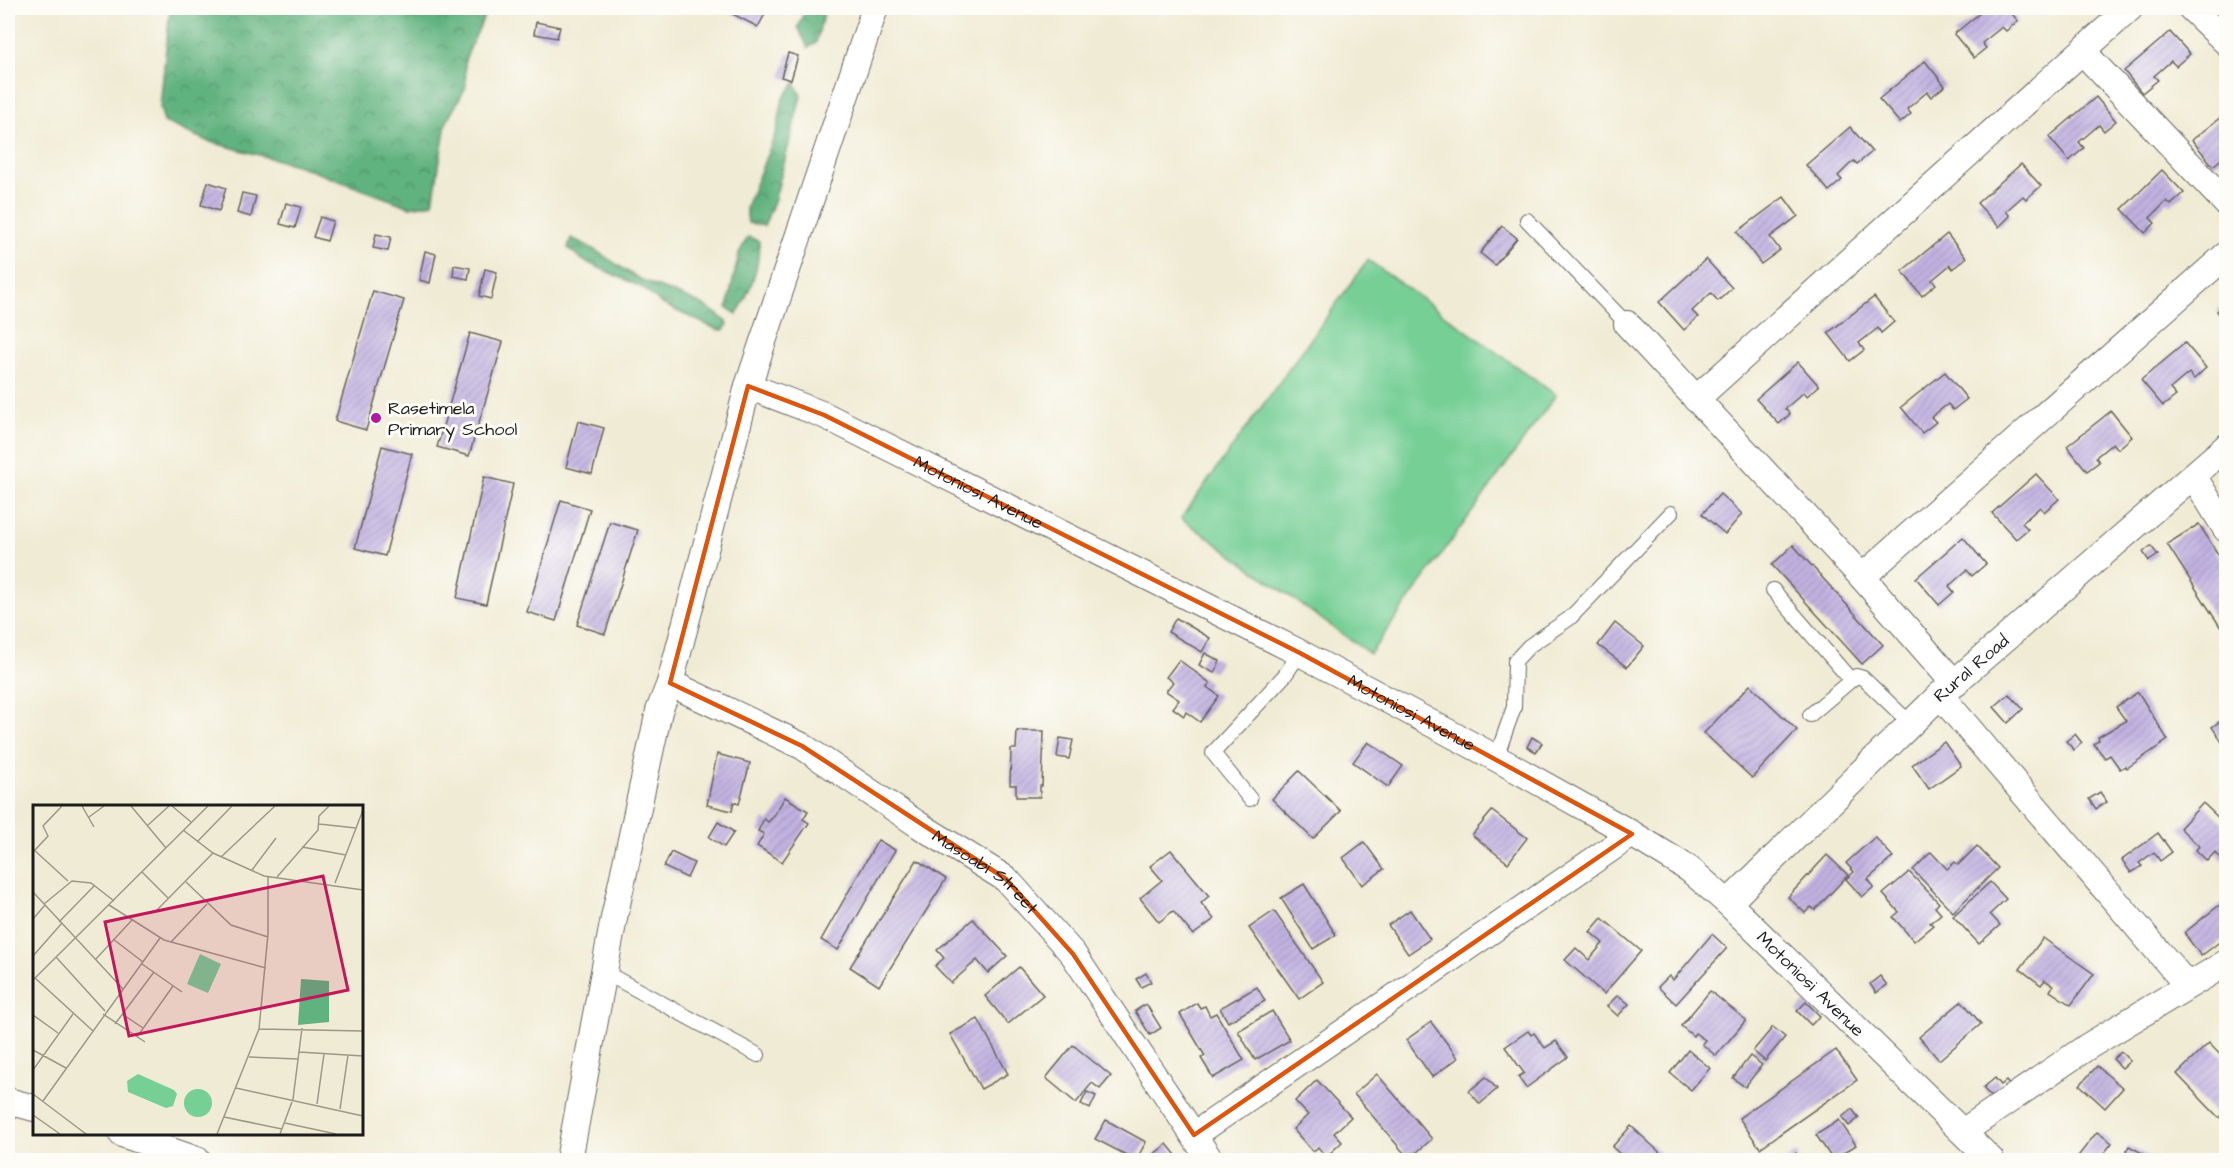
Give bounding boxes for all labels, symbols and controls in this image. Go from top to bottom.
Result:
place label: Rasetimela Primary School [388,396,517,443]
marker: Rasetimela Primary School [369,411,383,425]
street label: Motoniosi Avenue [909,450,1047,536]
street label: Rural Road [1928,629,2014,708]
street label: Motoniosi Avenue [1343,669,1480,758]
inset map [33,805,363,1135]
street label: Masoabi Street [927,824,1044,920]
street label: Motoniosi Avenue [1751,926,1870,1043]

